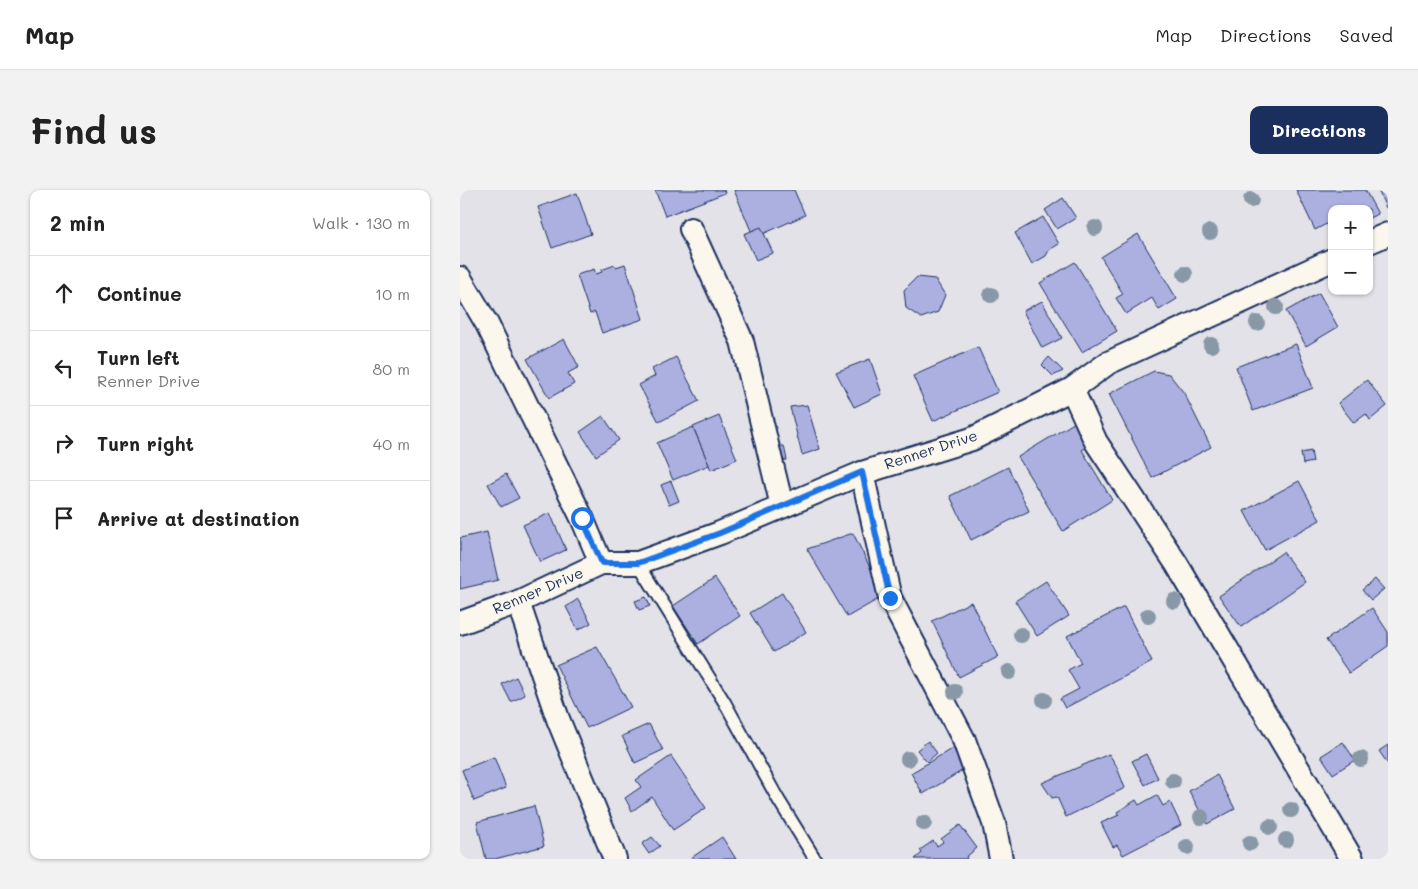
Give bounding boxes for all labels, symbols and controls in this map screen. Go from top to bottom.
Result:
text: Map [25,19,74,50]
text: Map [1155,23,1192,47]
text: Directions [1220,23,1312,47]
text: Saved [1340,23,1393,47]
button: Directions [1250,106,1388,154]
text: Find us [30,107,157,153]
map controls [1328,205,1373,295]
button: + [1328,205,1373,250]
text: 2 min [50,209,105,236]
text: Walk · 130 m [312,212,410,233]
button: − [1328,250,1373,295]
icon: ahead [50,279,78,307]
text: Continue [97,281,182,306]
text: 10 m [375,283,410,304]
text: Turn left [97,345,180,370]
icon: left [50,354,78,382]
text: 80 m [373,358,410,379]
text: Renner Drive [97,370,200,391]
street label: Renner Drive [882,425,980,474]
icon: right [50,429,78,457]
text: Turn right [97,431,194,456]
text: 40 m [373,433,410,454]
icon: arrive [50,504,78,532]
text: Arrive at destination [97,506,300,531]
route start [571,507,594,530]
street label: Renner Drive [489,562,586,618]
route end [879,587,902,610]

